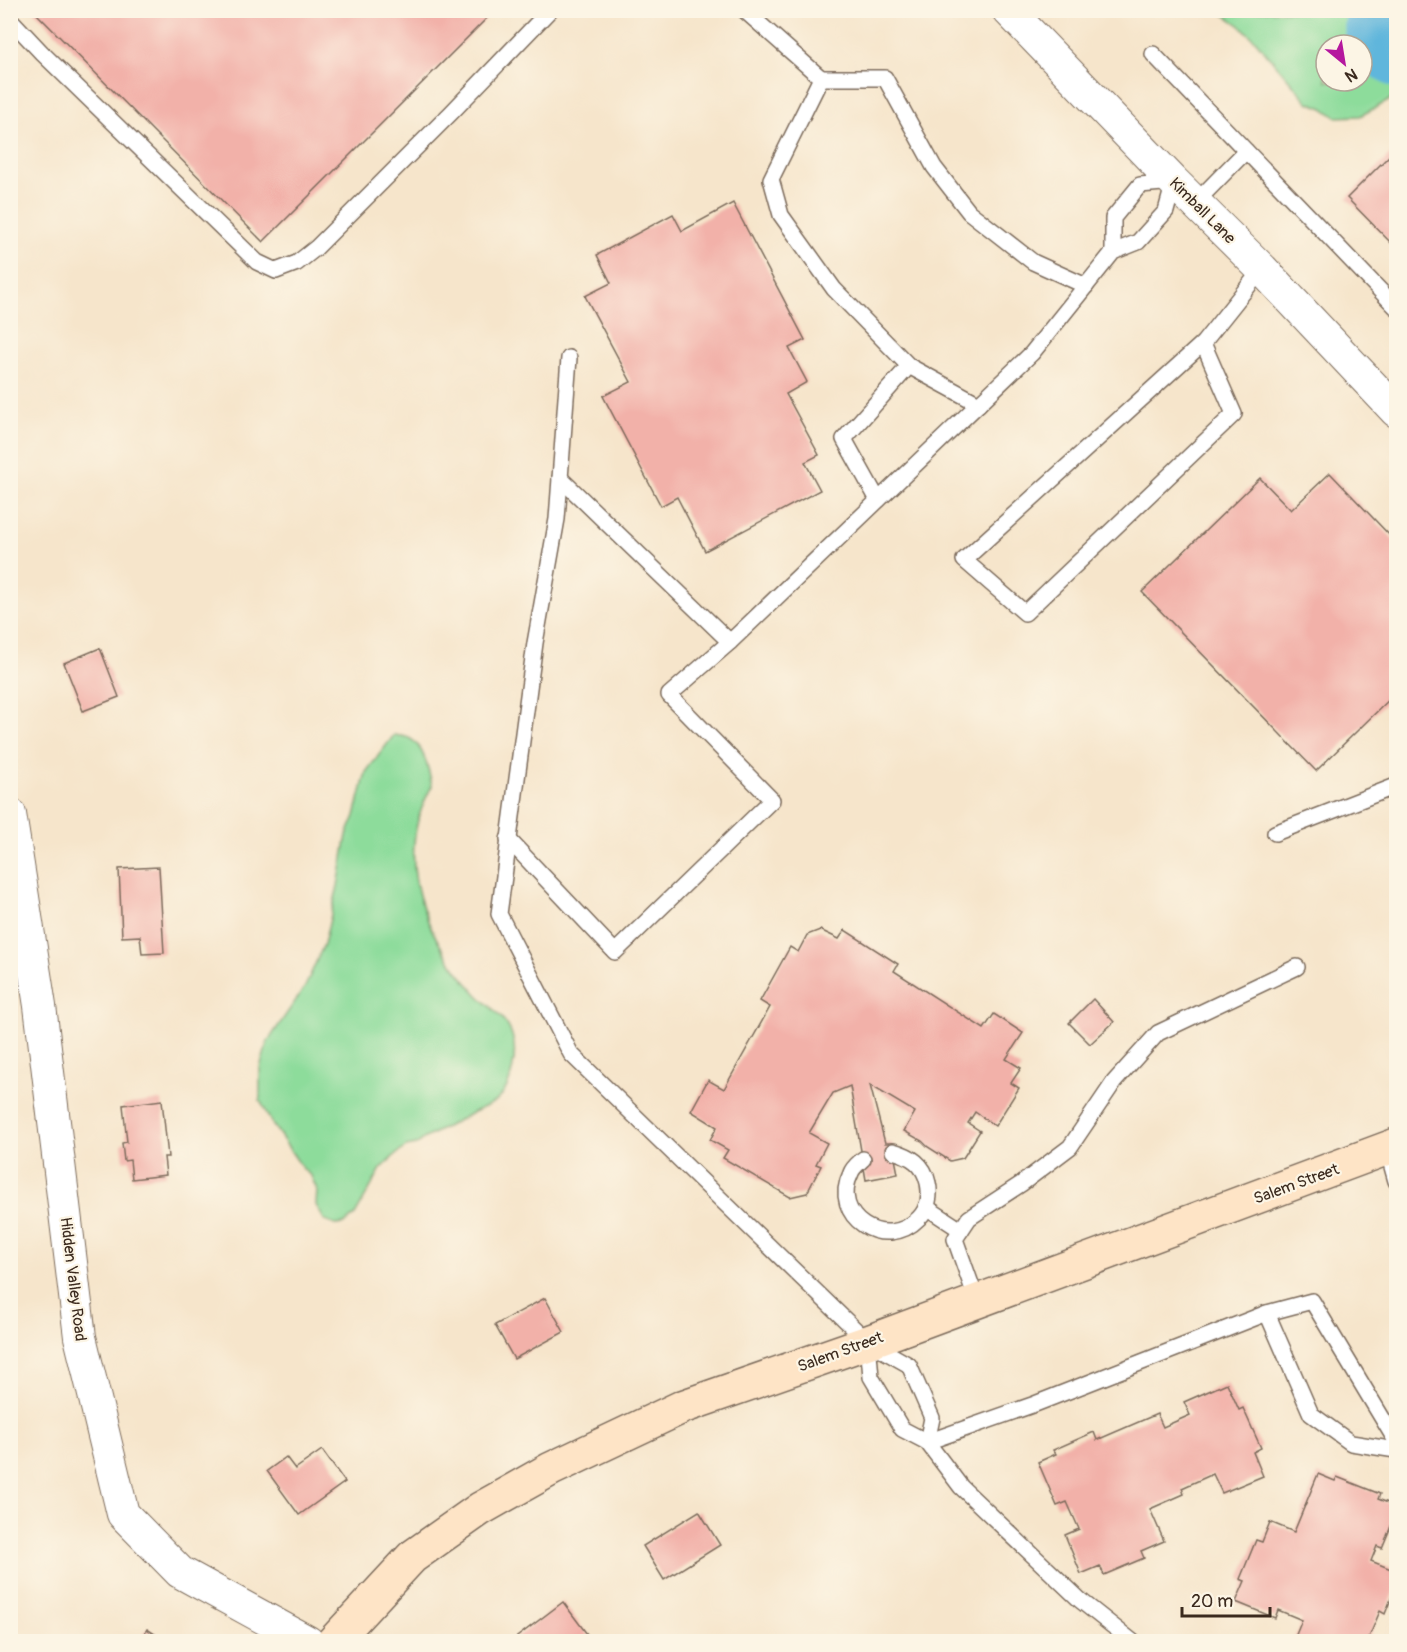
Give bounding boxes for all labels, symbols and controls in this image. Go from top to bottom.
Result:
north arrow [1314,33,1374,93]
text: N [1341,64,1361,87]
street label: Kimball Lane [1165,173,1240,248]
street label: Salem Street [1251,1159,1342,1209]
street label: Hidden Valley Road [55,1216,91,1342]
street label: Salem Street [795,1327,886,1377]
scale bar [1182,1580,1270,1618]
text: 20 m [1191,1590,1233,1613]

